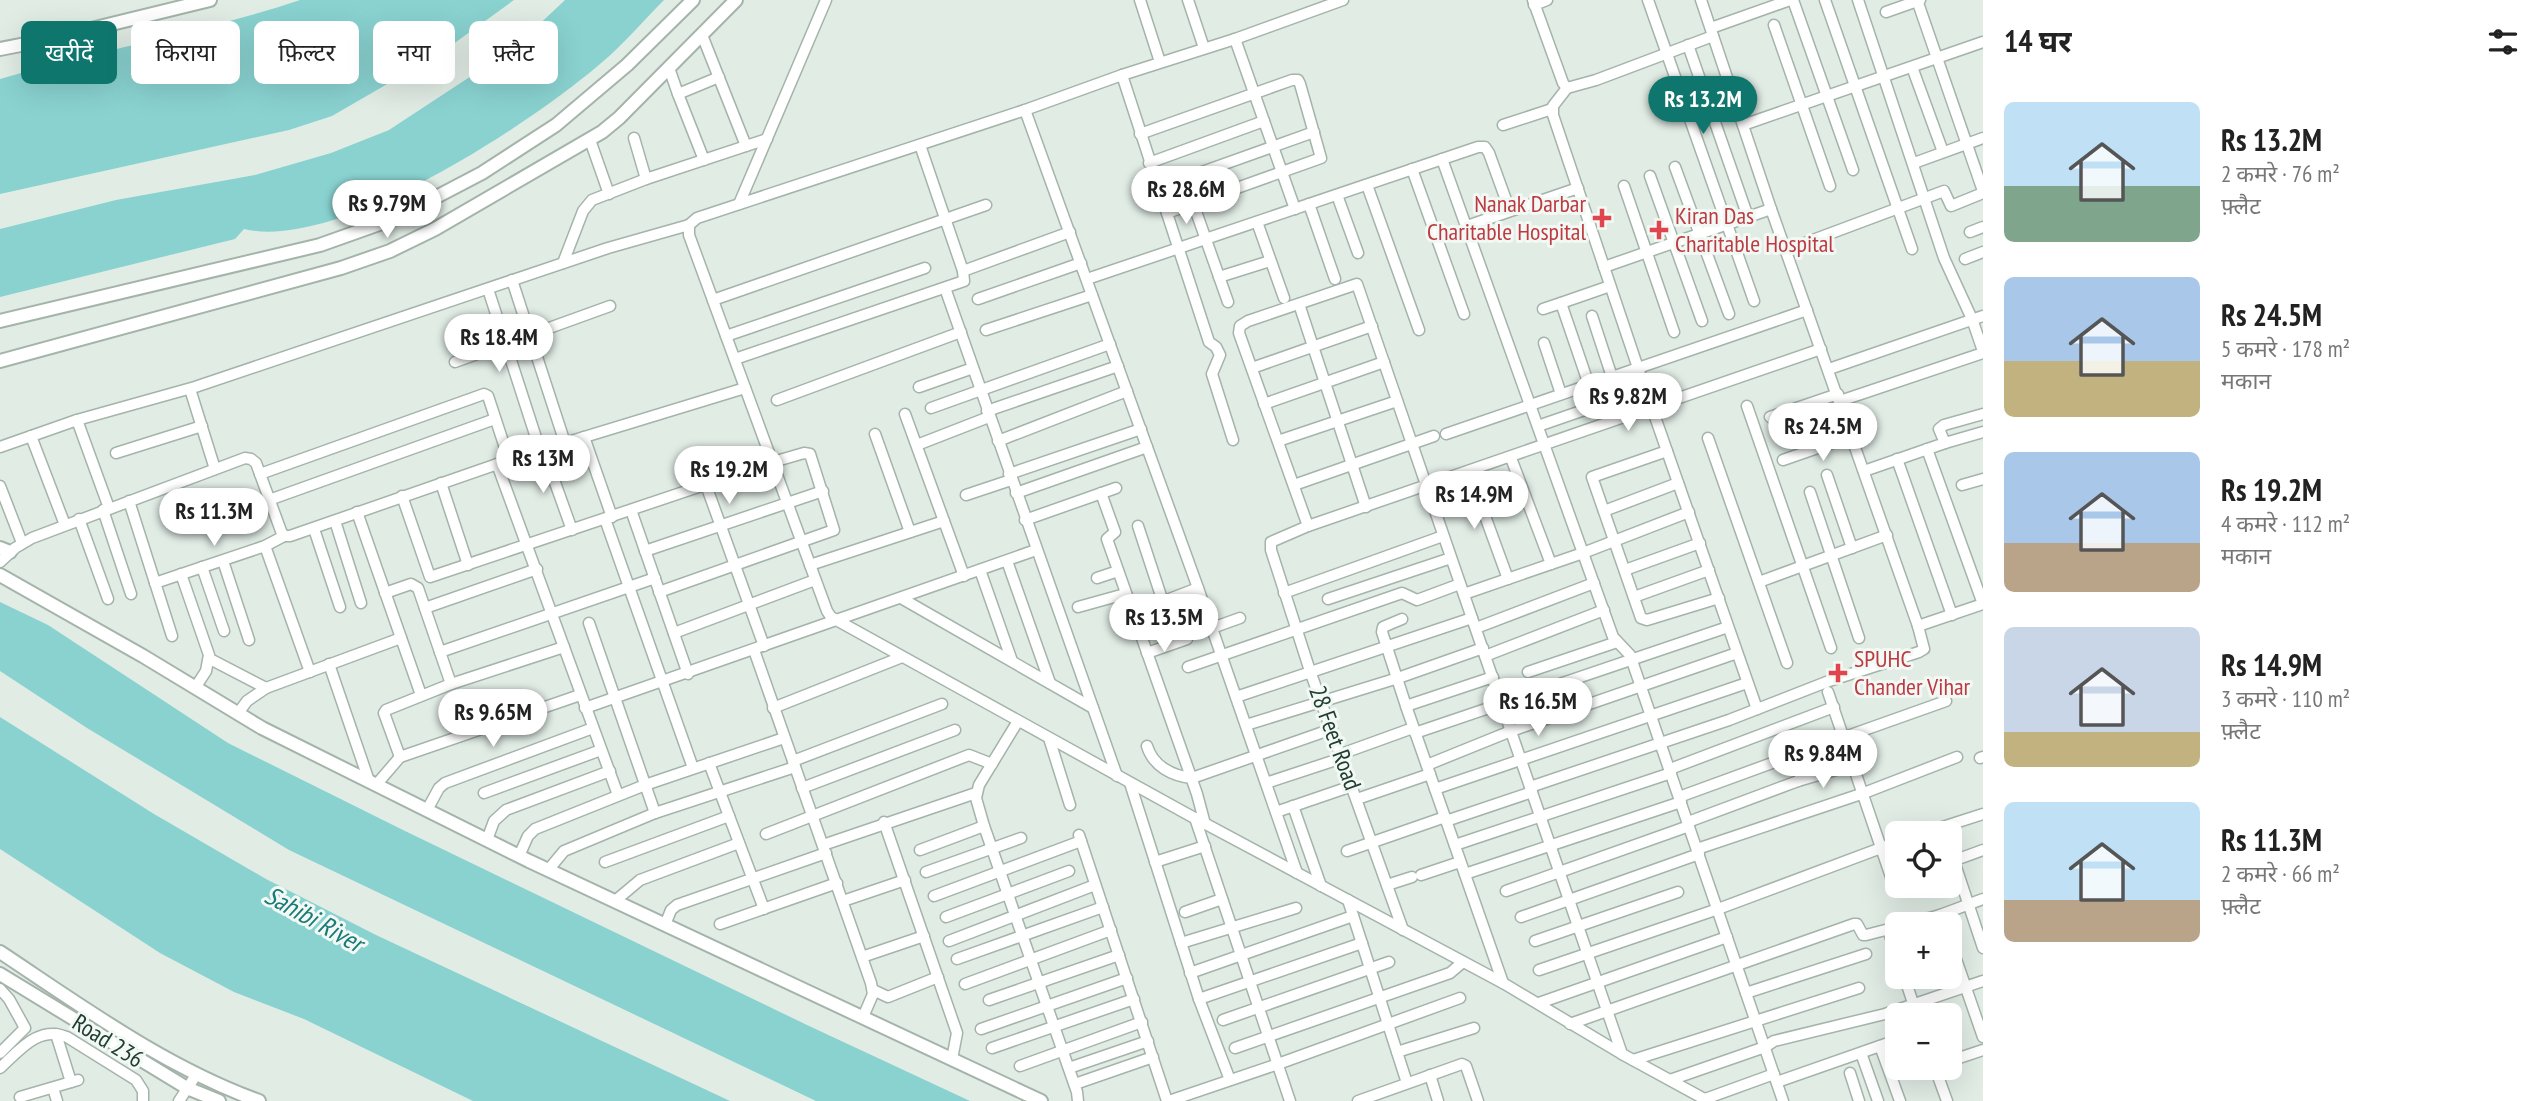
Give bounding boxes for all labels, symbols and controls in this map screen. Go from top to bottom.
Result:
chip: खरीदें [21,21,117,84]
chip: किराया [131,21,240,84]
chip: फ़िल्टर [254,21,359,84]
chip: नया [373,21,455,84]
chip: फ़्लैट [469,21,558,84]
text: 14 घर [2004,21,2072,60]
icon: filters [2484,23,2522,61]
pin: Rs 13.2M [1631,76,1775,136]
text: Rs 13.2M [1664,84,1742,113]
text: Rs 13.2M [2221,120,2322,159]
icon: home [2060,130,2144,214]
text: 2 कमरे · 76 m² [2221,159,2340,188]
pin: Rs 28.6M [1114,166,1258,226]
text: Rs 28.6M [1147,174,1225,203]
pin: Rs 9.79M [315,180,459,240]
text: Rs 9.79M [348,188,426,217]
place label: Nanak Darbar Charitable Hospital [1427,188,1586,247]
text: फ़्लैट [2221,191,2261,220]
place label: Kiran Das Charitable Hospital [1675,200,1834,259]
marker: Nanak Darbar Charitable Hospital [1592,208,1612,228]
marker: Kiran Das Charitable Hospital [1649,220,1669,240]
text: Rs 24.5M [2221,295,2322,334]
icon: home [2060,305,2144,389]
pin: Rs 18.4M [427,314,571,374]
text: Rs 18.4M [460,322,538,351]
text: 5 कमरे · 178 m² [2221,334,2350,363]
text: मकान [2221,366,2271,395]
pin: Rs 9.82M [1556,374,1700,433]
text: Rs 9.82M [1589,381,1667,410]
pin: Rs 24.5M [1751,404,1895,463]
text: Rs 24.5M [1784,411,1862,440]
pin: Rs 13M [486,435,600,495]
text: Rs 13M [512,443,574,472]
pin: Rs 19.2M [657,447,801,506]
text: Rs 19.2M [690,454,768,483]
text: Rs 19.2M [2221,470,2322,509]
pin: Rs 14.9M [1402,472,1546,531]
text: Rs 14.9M [1435,479,1513,508]
icon: home [2060,480,2144,564]
pin: Rs 11.3M [142,489,286,548]
text: Rs 11.3M [175,496,253,525]
text: 4 कमरे · 112 m² [2221,509,2350,538]
text: मकान [2221,541,2271,570]
pin: Rs 13.5M [1092,594,1236,654]
text: Rs 13.5M [1125,602,1203,631]
place label: SPUHC Chander Vihar [1854,643,1971,702]
text: Rs 14.9M [2221,645,2322,684]
icon: home [2060,655,2144,739]
marker: SPUHC Chander Vihar [1828,663,1848,683]
pin: Rs 16.5M [1466,678,1610,738]
street label: 28 Feet Road [1302,681,1369,794]
text: 3 कमरे · 110 m² [2221,684,2350,713]
text: Rs 16.5M [1499,686,1577,715]
pin: Rs 9.65M [421,690,565,749]
text: Rs 9.65M [454,697,532,726]
text: फ़्लैट [2221,716,2261,745]
pin: Rs 9.84M [1751,730,1895,790]
text: Rs 9.84M [1784,738,1862,767]
text: Rs 11.3M [2221,820,2322,859]
map controls [1885,821,1962,1080]
button: locate [1885,821,1962,898]
icon: home [2060,830,2144,914]
text: 2 कमरे · 66 m² [2221,859,2340,888]
water label: Sahibi River [259,878,372,961]
text: फ़्लैट [2221,891,2261,920]
button: + [1885,912,1962,989]
button: − [1885,1003,1962,1080]
street label: Road 236 [67,1007,150,1075]

